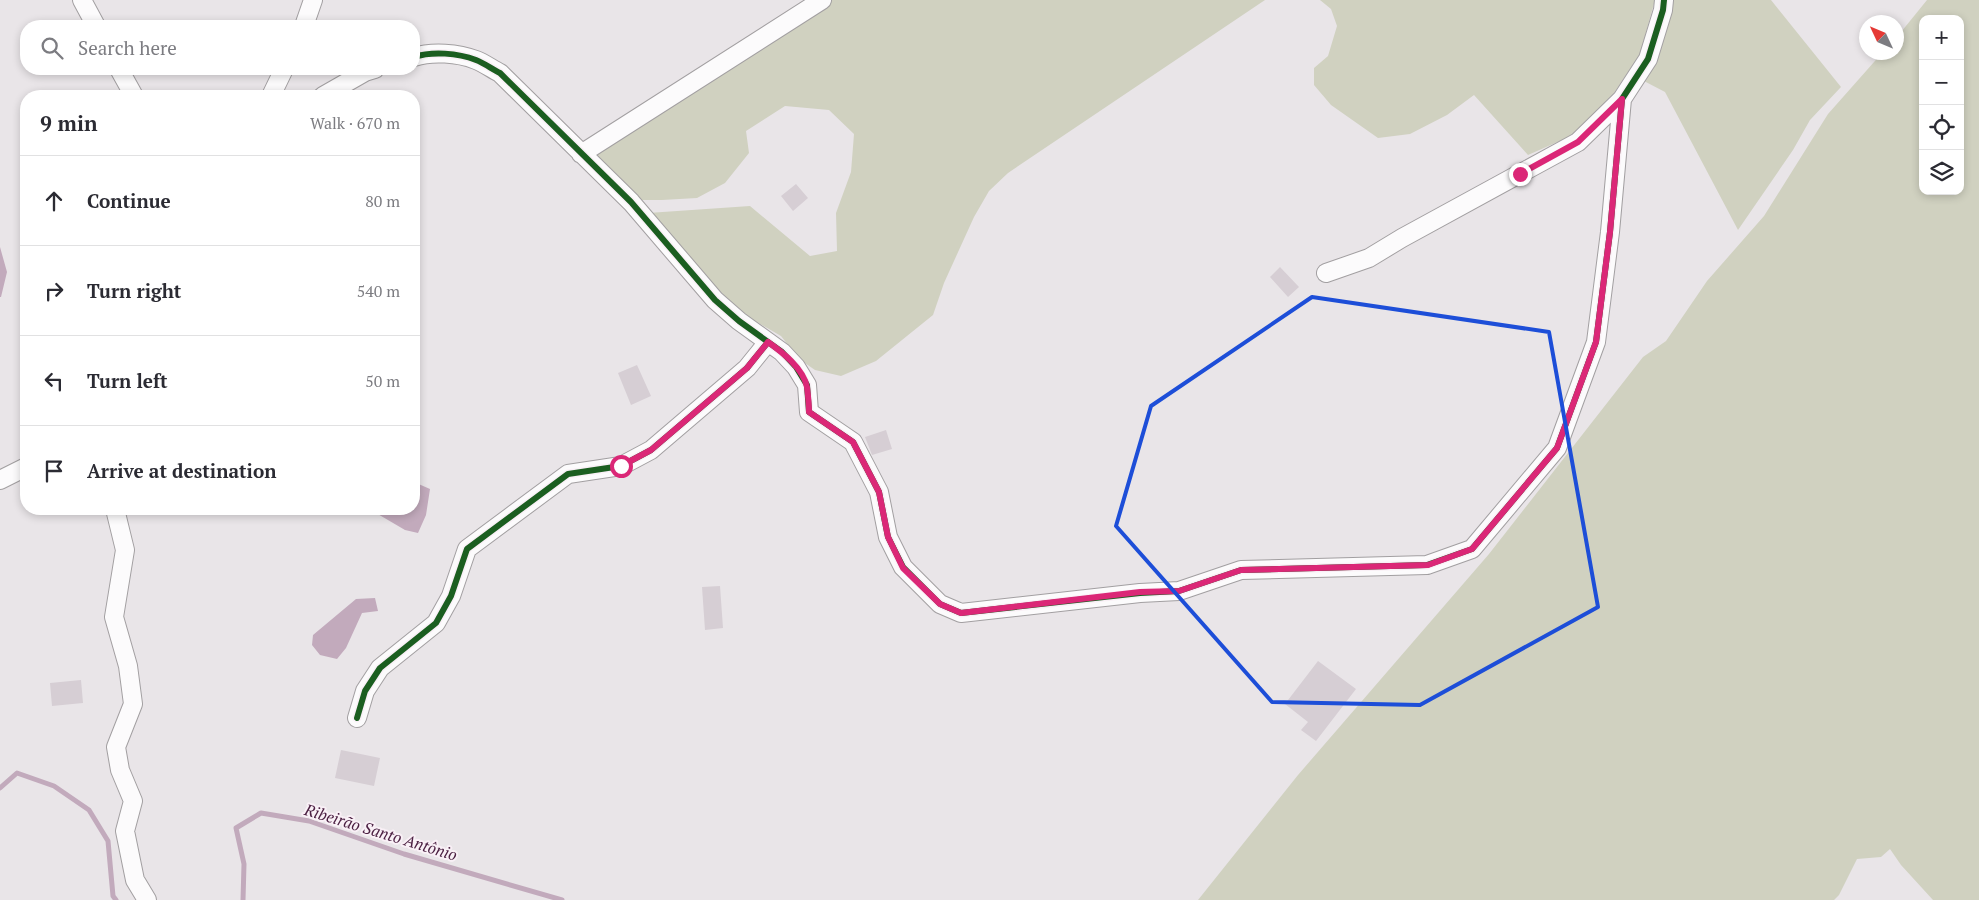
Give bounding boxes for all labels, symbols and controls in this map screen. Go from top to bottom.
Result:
north arrow [1859,15,1904,60]
map controls [1919,15,1964,195]
button: + [1919,15,1964,60]
search box [20,20,420,75]
icon: search [38,34,66,62]
text: Search here [78,35,177,60]
button: − [1919,60,1964,105]
button: locate [1919,105,1964,150]
text: 9 min [40,109,97,137]
text: Walk · 670 m [310,112,400,134]
button: layers [1919,150,1964,195]
route end [1509,163,1532,186]
icon: ahead [40,187,68,215]
text: Continue [87,188,171,213]
text: 80 m [365,190,400,212]
icon: right [40,277,68,305]
text: Turn right [87,278,181,303]
text: 540 m [357,280,400,302]
icon: left [40,367,68,395]
text: Turn left [87,368,168,393]
text: 50 m [365,370,400,392]
route start [610,455,633,478]
icon: arrive [40,457,68,485]
text: Arrive at destination [87,458,276,483]
water label: Ribeirão Santo Antônio [301,798,460,866]

